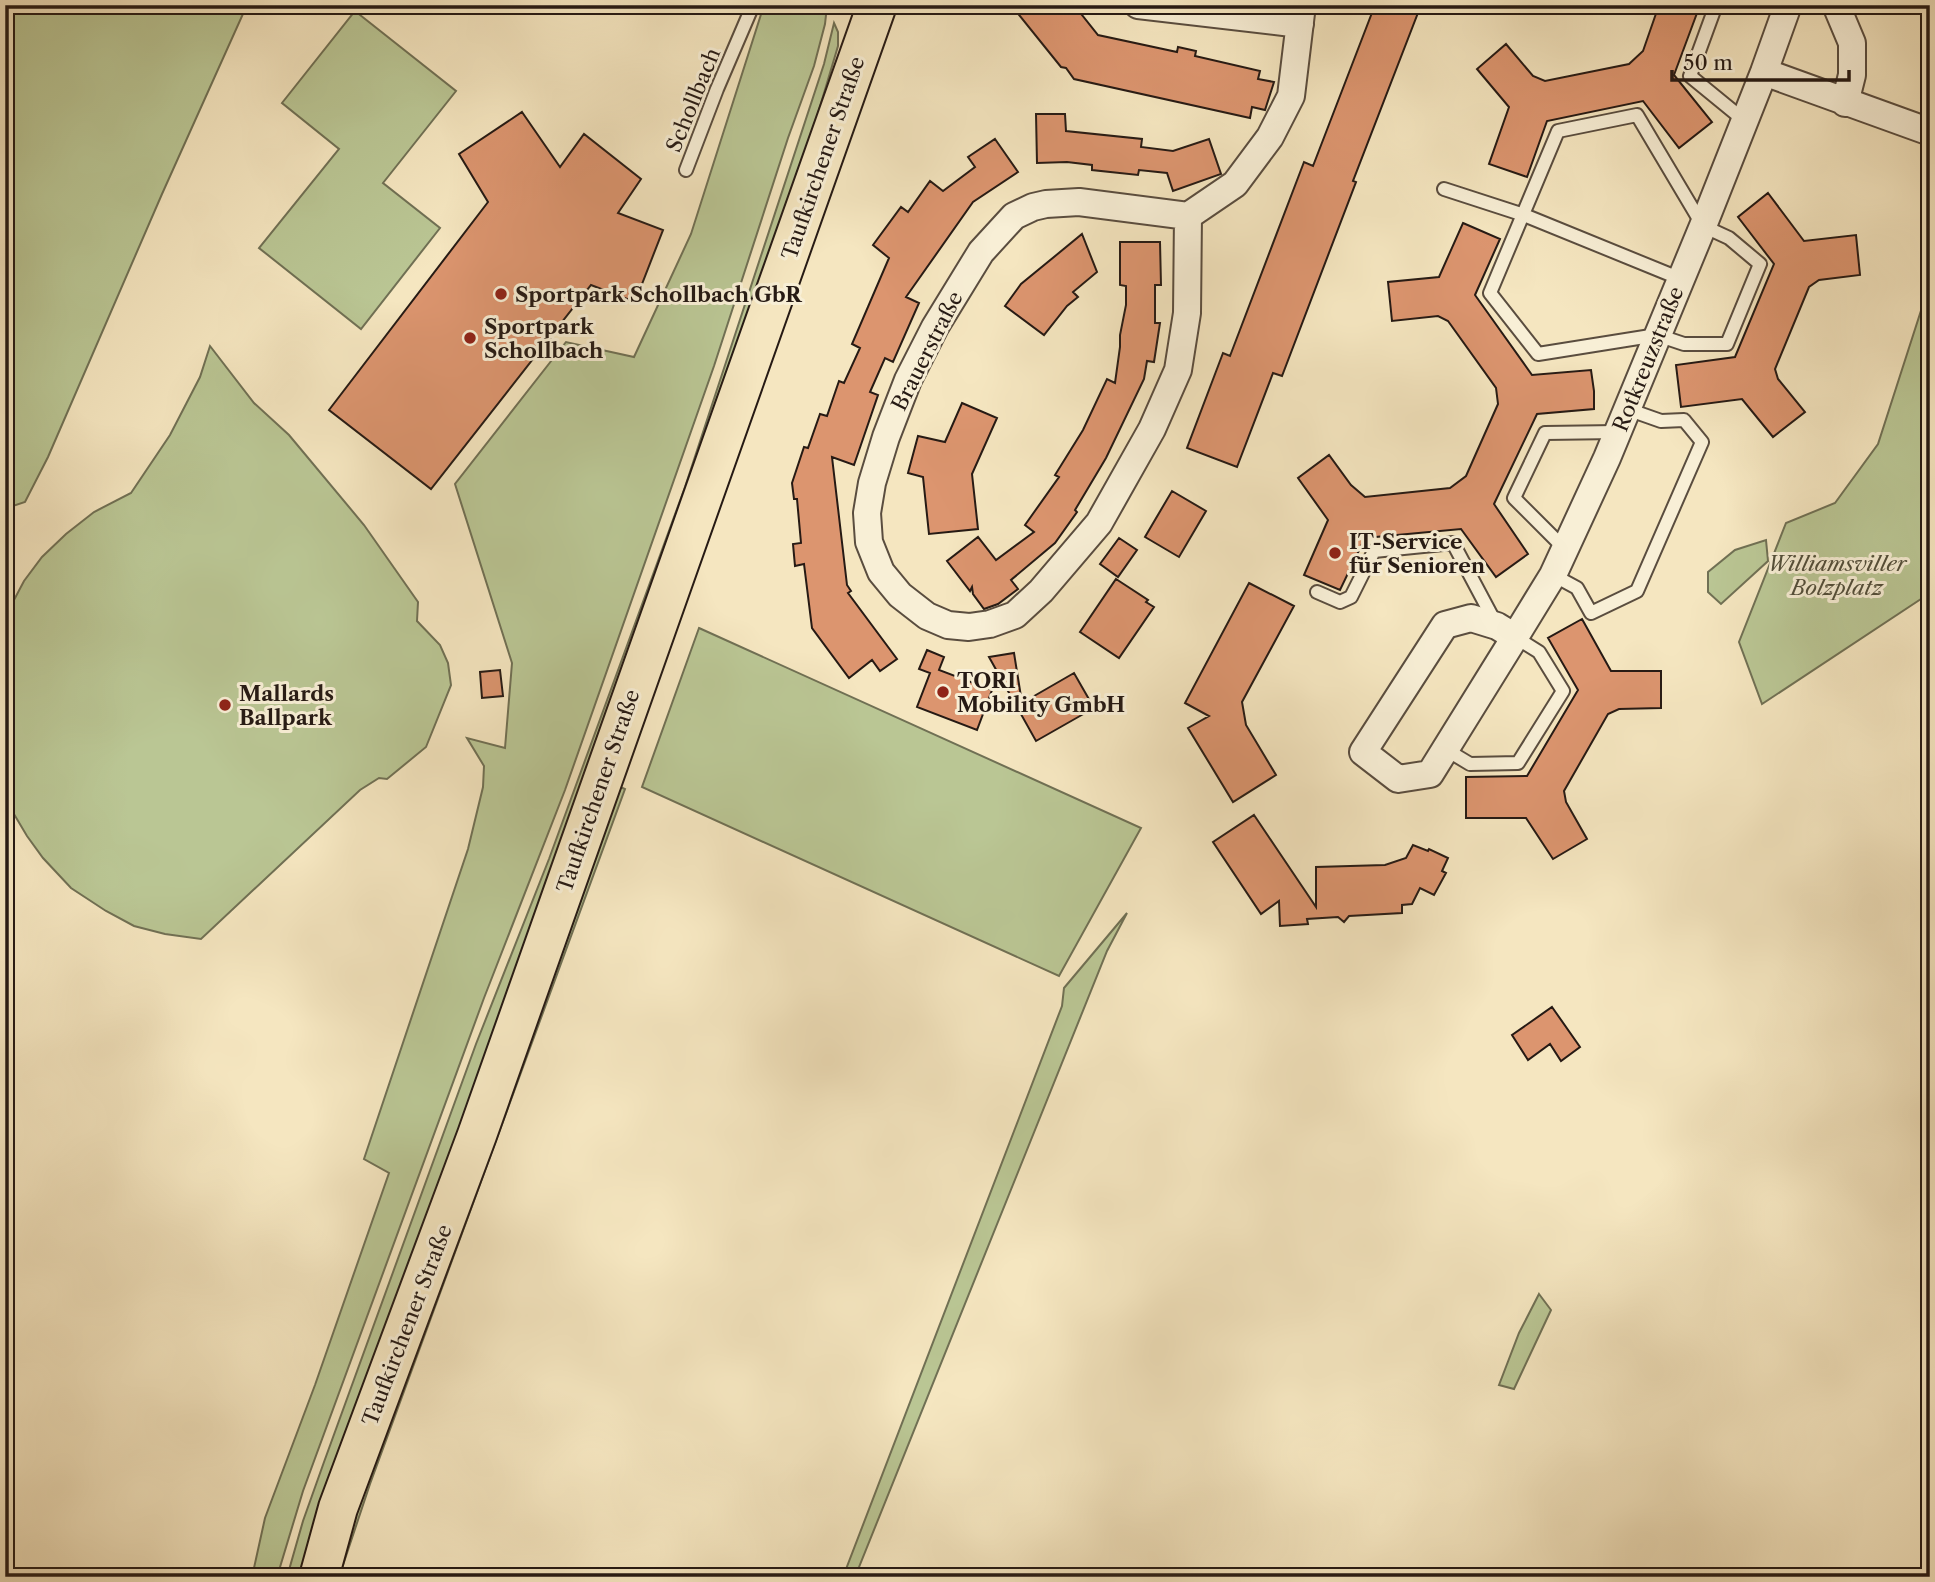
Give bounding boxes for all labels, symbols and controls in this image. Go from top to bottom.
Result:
scale bar [1672,38,1849,82]
street label: Schollbach [661,44,725,156]
text: 50 m [1683,50,1733,75]
street label: Taufkirchener Straße [776,53,870,263]
place label: Sportpark Schollbach GbR [515,282,802,307]
street label: Rotkreuzstraße [1608,283,1688,435]
marker: Sportpark Schollbach GbR [493,286,509,302]
street label: Brauerstraße [886,287,968,415]
place label: Sportpark Schollbach [484,314,604,363]
marker: Sportpark Schollbach [462,330,478,346]
place label: IT-Service für Senioren [1349,529,1486,578]
marker: IT-Service für Senioren [1327,545,1343,561]
park label: Williamsviller Bolzplatz [1767,551,1908,600]
place label: TORI Mobility GmbH [957,668,1125,717]
place label: Mallards Ballpark [239,681,334,730]
marker: TORI Mobility GmbH [935,684,951,700]
street label: Taufkirchener Straße [551,686,645,896]
marker: Mallards Ballpark [217,697,233,713]
street label: Taufkirchener Straße [357,1221,457,1429]

